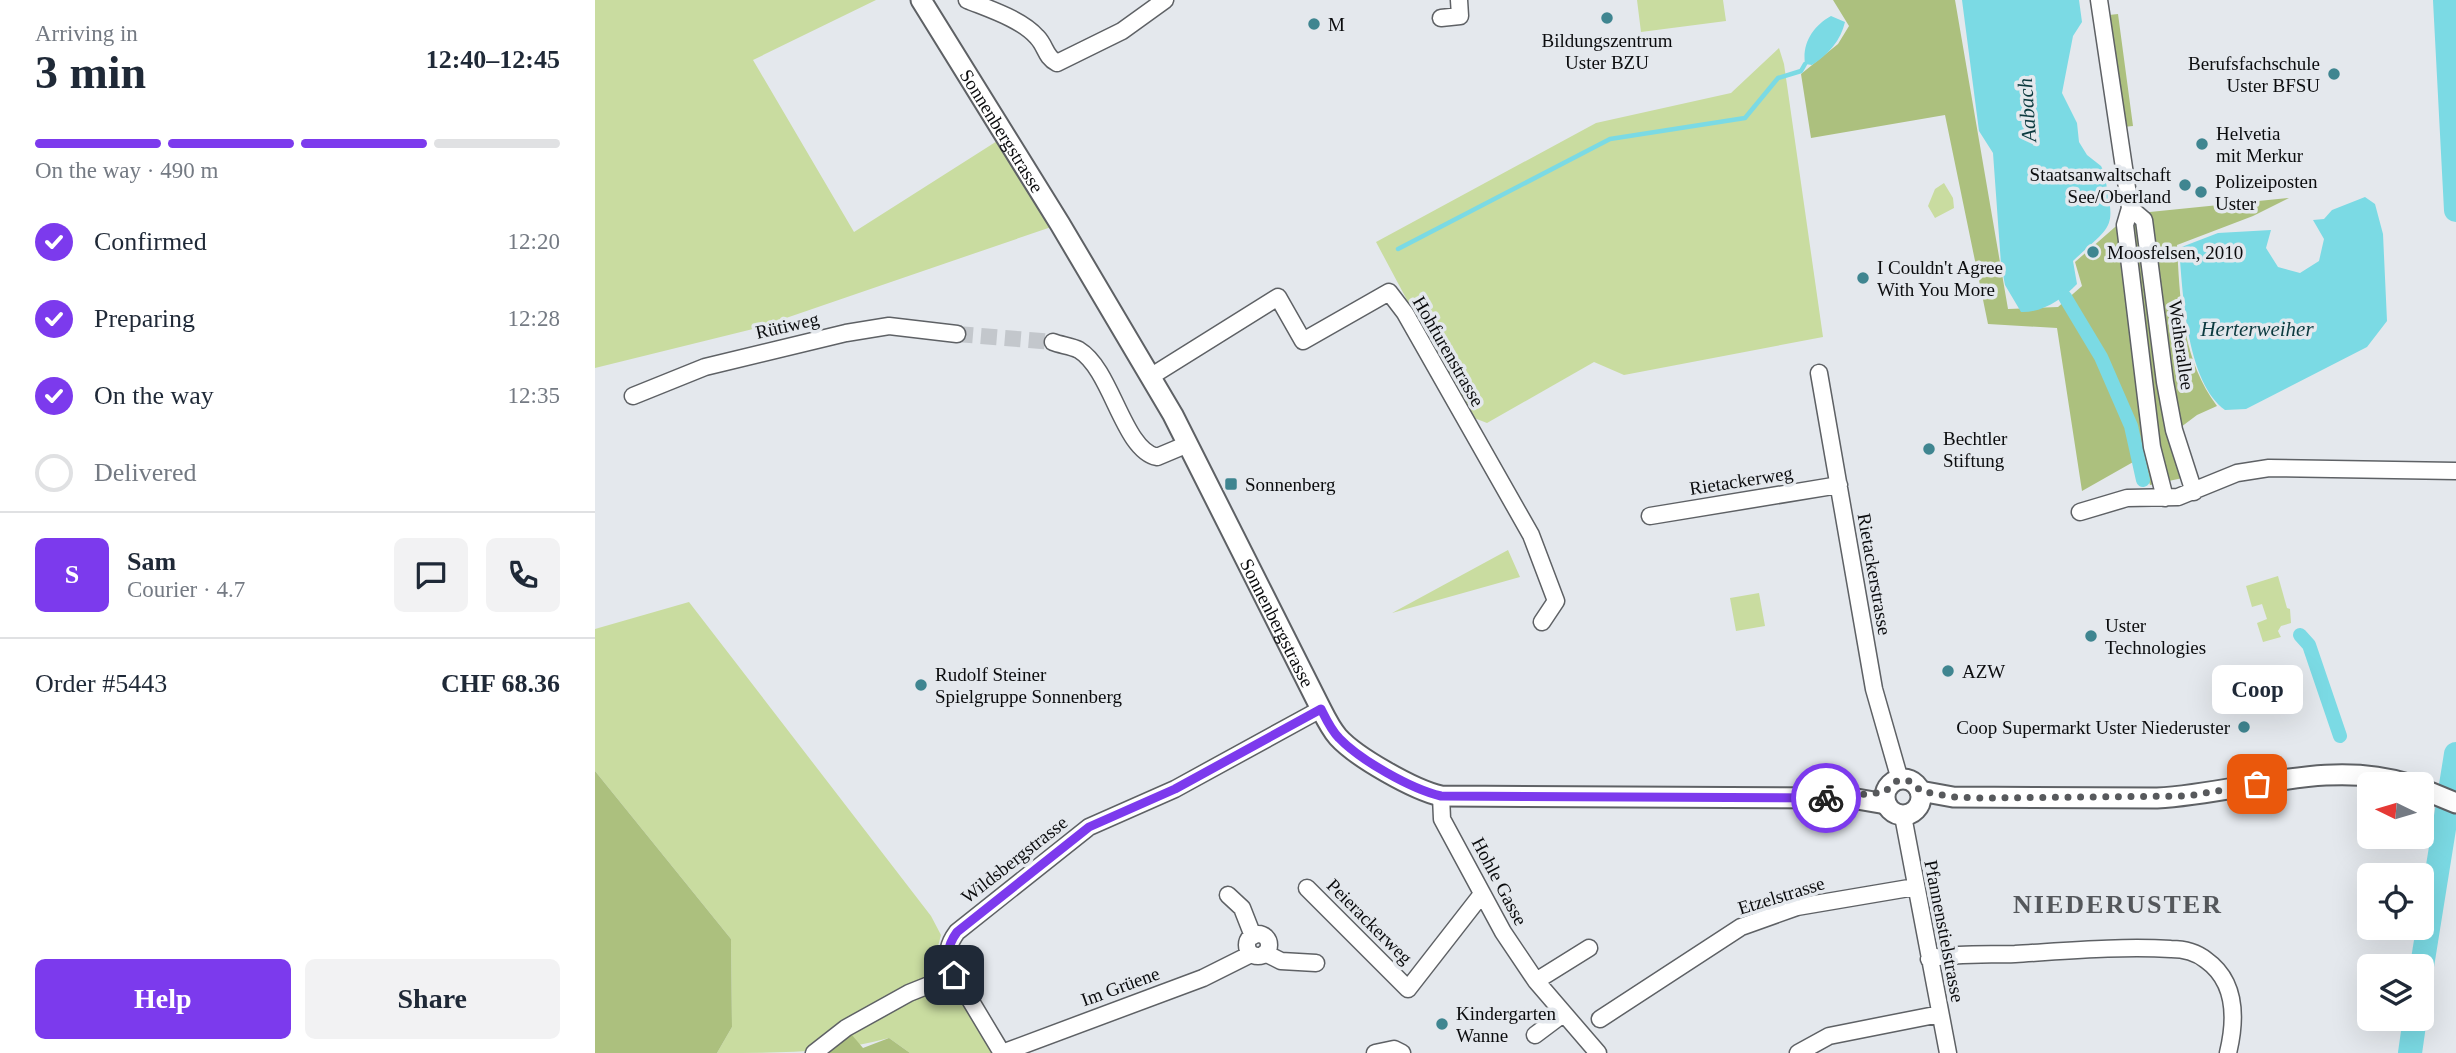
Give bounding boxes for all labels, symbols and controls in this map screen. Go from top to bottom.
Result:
marker: Bildungszentrum Uster BZU [1599,10,1615,26]
place label: M [1328,14,1345,35]
marker: M [1306,16,1322,32]
text: Arriving in [35,21,138,46]
place label: Bildungszentrum Uster BZU [1542,30,1673,73]
text: 12:40–12:45 [426,45,560,74]
text: 3 min [35,47,146,98]
place label: Berufsfachschule Uster BFSU [2188,53,2320,96]
street label: Sonnenbergstrasse [956,66,1048,197]
marker: Berufsfachschule Uster BFSU [2326,66,2342,82]
water label: Aabach [2013,77,2041,145]
place label: Helvetia mit Merkur [2216,123,2304,166]
marker: Helvetia mit Merkur [2194,136,2210,152]
text: On the way · 490 m [35,158,218,183]
place label: Staatsanwaltschaft See/Oberland [2030,164,2172,207]
place label: Polizeiposten Uster [2215,171,2318,214]
marker: Staatsanwaltschaft See/Oberland [2177,177,2193,193]
marker: Polizeiposten Uster [2193,184,2209,200]
icon: check [35,223,73,261]
text: Confirmed [94,227,207,256]
text: 12:20 [508,229,560,254]
place label: Moosfelsen, 2010 [2107,242,2243,263]
marker: Moosfelsen, 2010 [2085,244,2101,260]
place label: I Couldn't Agree With You More [1877,257,2003,300]
marker: I Couldn't Agree With You More [1855,270,1871,286]
street label: Hohfurenstrasse [1409,293,1489,410]
street label: Weiherallee [2165,299,2198,391]
icon: check [35,300,73,338]
text: Preparing [94,304,195,333]
text: 12:28 [508,306,560,331]
street label: Rütiweg [753,308,821,343]
water label: Herterweiher [2199,317,2314,341]
icon: check [35,377,73,415]
text: On the way [94,381,214,410]
text: 12:35 [508,383,560,408]
place label: Bechtler Stiftung [1943,428,2008,471]
marker: Bechtler Stiftung [1921,441,1937,457]
text: Delivered [94,458,197,487]
street label: Rietackerweg [1688,462,1795,499]
place label: Sonnenberg [1245,474,1336,495]
marker: Sonnenberg [1223,476,1239,492]
street label: Rietackerstrasse [1853,511,1896,637]
button: chat [394,538,468,612]
button: phone [486,538,560,612]
text: Sam [127,547,176,576]
street label: Sonnenbergstrasse [1236,555,1318,691]
text: S [65,560,79,589]
text: Courier · 4.7 [127,577,245,602]
place label: Uster Technologies [2105,615,2206,658]
marker: Uster Technologies [2083,628,2099,644]
place label: AZW [1962,661,2005,682]
marker: AZW [1940,663,1956,679]
place label: Rudolf Steiner Spielgruppe Sonnenberg [935,664,1122,707]
callout: Coop [2211,665,2303,714]
text: Order #5443 [35,669,167,698]
text: CHF 68.36 [441,669,560,698]
marker: Rudolf Steiner Spielgruppe Sonnenberg [913,677,929,693]
text: Coop [2231,677,2284,702]
place label: Coop Supermarkt Uster Niederuster [1956,717,2231,738]
marker: Coop Supermarkt Uster Niederuster [2236,719,2252,735]
pin [2227,754,2287,814]
courier [1791,763,1861,833]
icon: bag [2238,765,2276,803]
north arrow [2357,772,2434,849]
map controls [2357,772,2434,1031]
icon: bike [1807,779,1845,817]
street label: Wildsbergstrasse [957,812,1071,907]
street label: Hohle Gasse [1468,834,1531,929]
street label: Pfannenstielstrasse [1920,858,1969,1004]
button: locate [2357,863,2434,940]
street label: Etzelstrasse [1735,872,1827,919]
street label: Peierackerweg [1323,874,1417,969]
district label: NIEDERUSTER [2013,890,2223,919]
pin [924,945,984,1005]
button: layers [2357,954,2434,1031]
icon: home [935,956,973,994]
button: Help [35,959,291,1039]
button: Share [305,959,560,1039]
street label: Im Grüene [1078,963,1162,1010]
place label: Kindergarten Wanne [1456,1003,1556,1046]
marker: Kindergarten Wanne [1434,1016,1450,1032]

